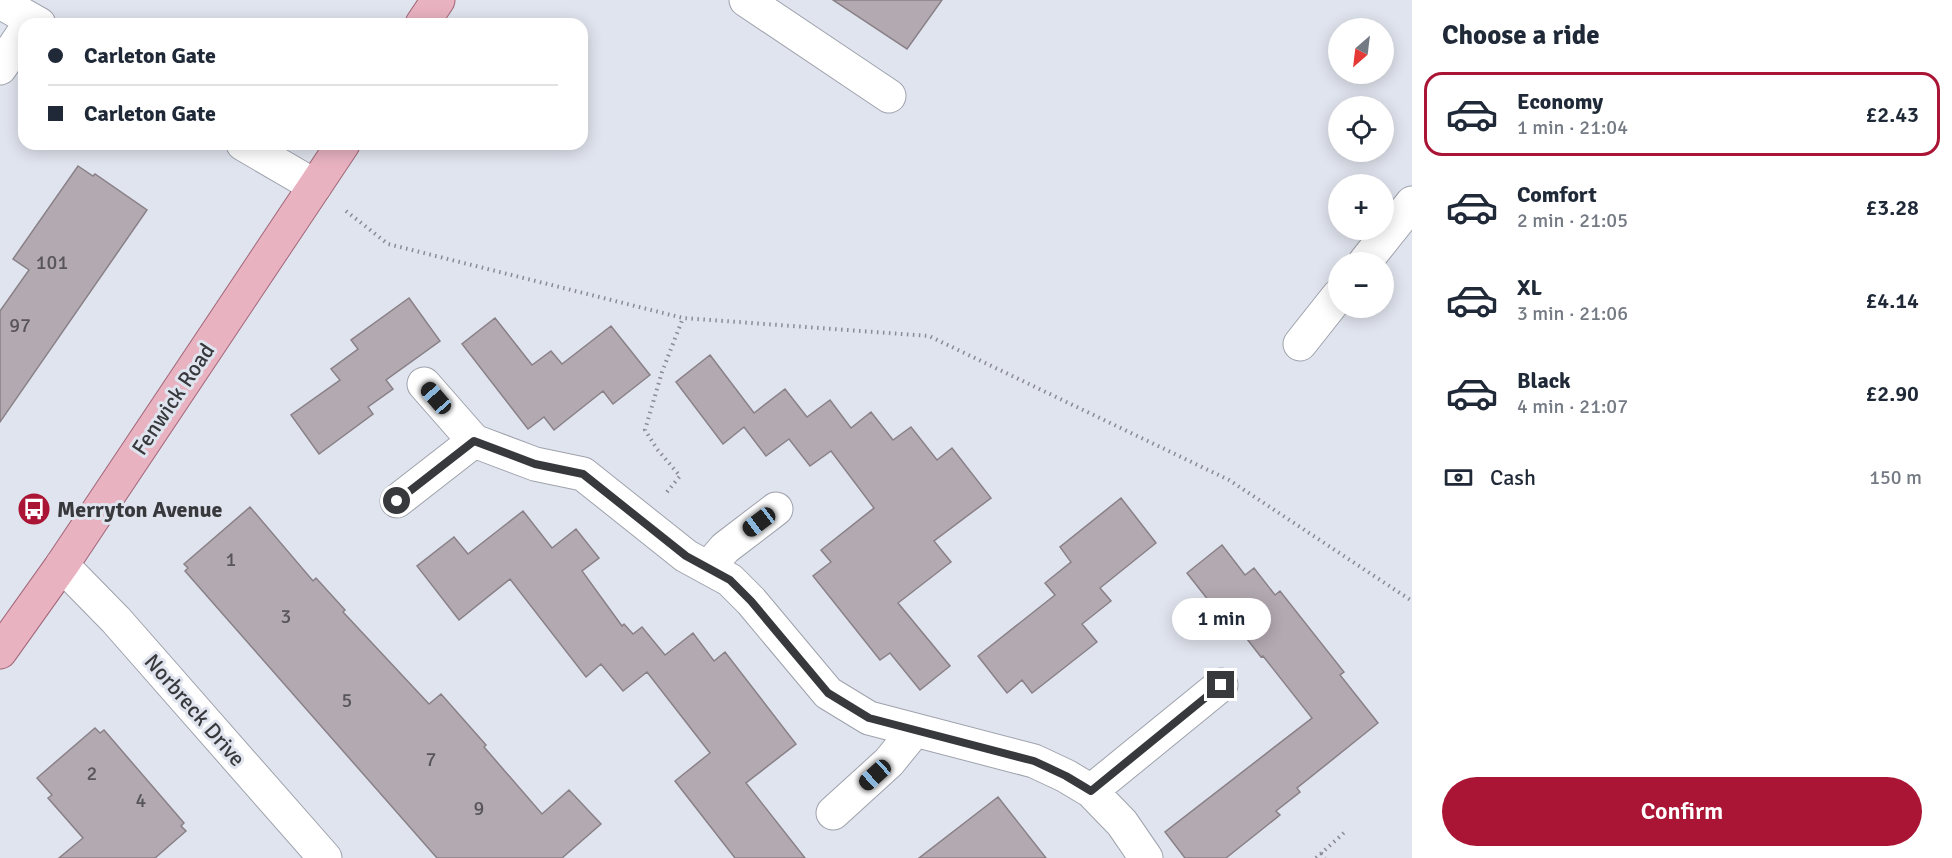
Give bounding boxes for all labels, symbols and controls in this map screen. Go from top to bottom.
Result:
north arrow [1328,18,1394,84]
map controls [1328,18,1394,318]
text: Choose a ride [1442,19,1600,52]
text: Carleton Gate [84,42,216,69]
icon: car [1445,87,1499,141]
text: Economy [1517,88,1603,115]
button: locate [1328,96,1394,162]
text: Carleton Gate [84,100,216,127]
text: £2.43 [1865,101,1919,128]
text: 1 min · 21:04 [1517,115,1628,140]
button: + [1328,174,1394,240]
icon: car [1445,180,1499,234]
text: Comfort [1517,181,1597,208]
text: £3.28 [1865,194,1919,221]
text: 2 min · 21:05 [1517,208,1628,233]
house number: 101 [36,250,68,275]
button: − [1328,252,1394,318]
icon: car [1445,273,1499,327]
text: XL [1517,274,1542,301]
text: £4.14 [1865,287,1919,314]
text: 3 min · 21:06 [1517,301,1628,326]
house number: 97 [9,313,31,338]
street label: Fenwick Road [126,338,220,460]
icon: car [1445,366,1499,420]
text: Black [1517,367,1571,394]
car [417,379,455,417]
text: £2.90 [1865,380,1919,407]
text: 4 min · 21:07 [1517,394,1628,419]
icon: cash [1442,461,1475,494]
text: Cash [1490,464,1536,491]
text: 150 m [1869,465,1922,490]
route start [383,487,410,514]
bus stop icon: Merryton Avenue [16,491,52,527]
place label: Merryton Avenue [57,496,222,523]
car [739,504,779,540]
house number: 1 [226,547,236,572]
callout: 1 min [1172,598,1270,640]
house number: 3 [281,604,291,629]
text: 1 min [1198,606,1245,631]
street label: Norbreck Drive [139,648,251,772]
route end [1207,671,1234,698]
house number: 5 [342,688,352,713]
house number: 7 [426,747,436,772]
car [856,756,894,794]
house number: 2 [87,761,97,786]
button: Confirm [1442,777,1922,846]
house number: 4 [136,788,147,813]
house number: 9 [474,796,484,821]

